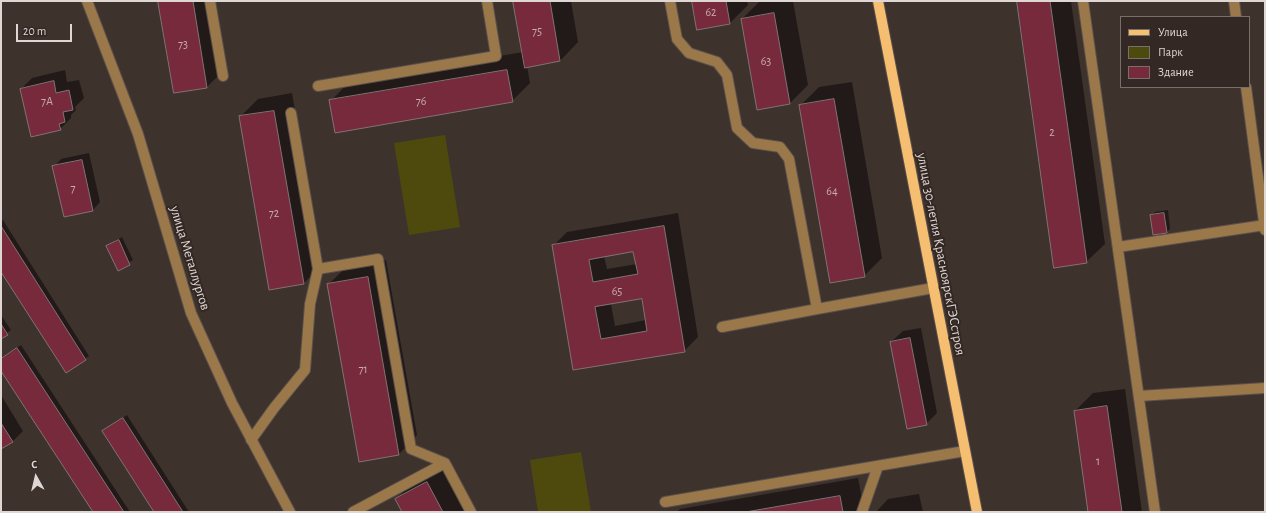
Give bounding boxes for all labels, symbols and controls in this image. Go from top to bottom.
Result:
house number: 62 [705,5,717,19]
scale bar [18,16,74,42]
legend [1120,16,1250,88]
house number: 75 [532,24,542,38]
text: 20 m [23,25,46,37]
text: Улица [1158,26,1188,38]
house number: 73 [178,37,188,51]
text: Парк [1158,46,1183,58]
house number: 63 [761,54,771,68]
text: Здание [1158,66,1194,78]
house number: 7А [41,94,53,108]
house number: 76 [416,94,426,108]
house number: 2 [1049,125,1055,139]
street label: улица 30-летия КрасноярскГЭСстроя [913,151,969,357]
house number: 7 [70,181,76,195]
house number: 64 [826,184,838,198]
street label: улица Металлургов [166,204,214,312]
house number: 72 [269,206,279,220]
house number: 65 [612,284,622,298]
house number: 71 [358,362,368,376]
house number: 1 [1096,454,1100,468]
north arrow [16,457,56,497]
text: С [30,459,38,470]

